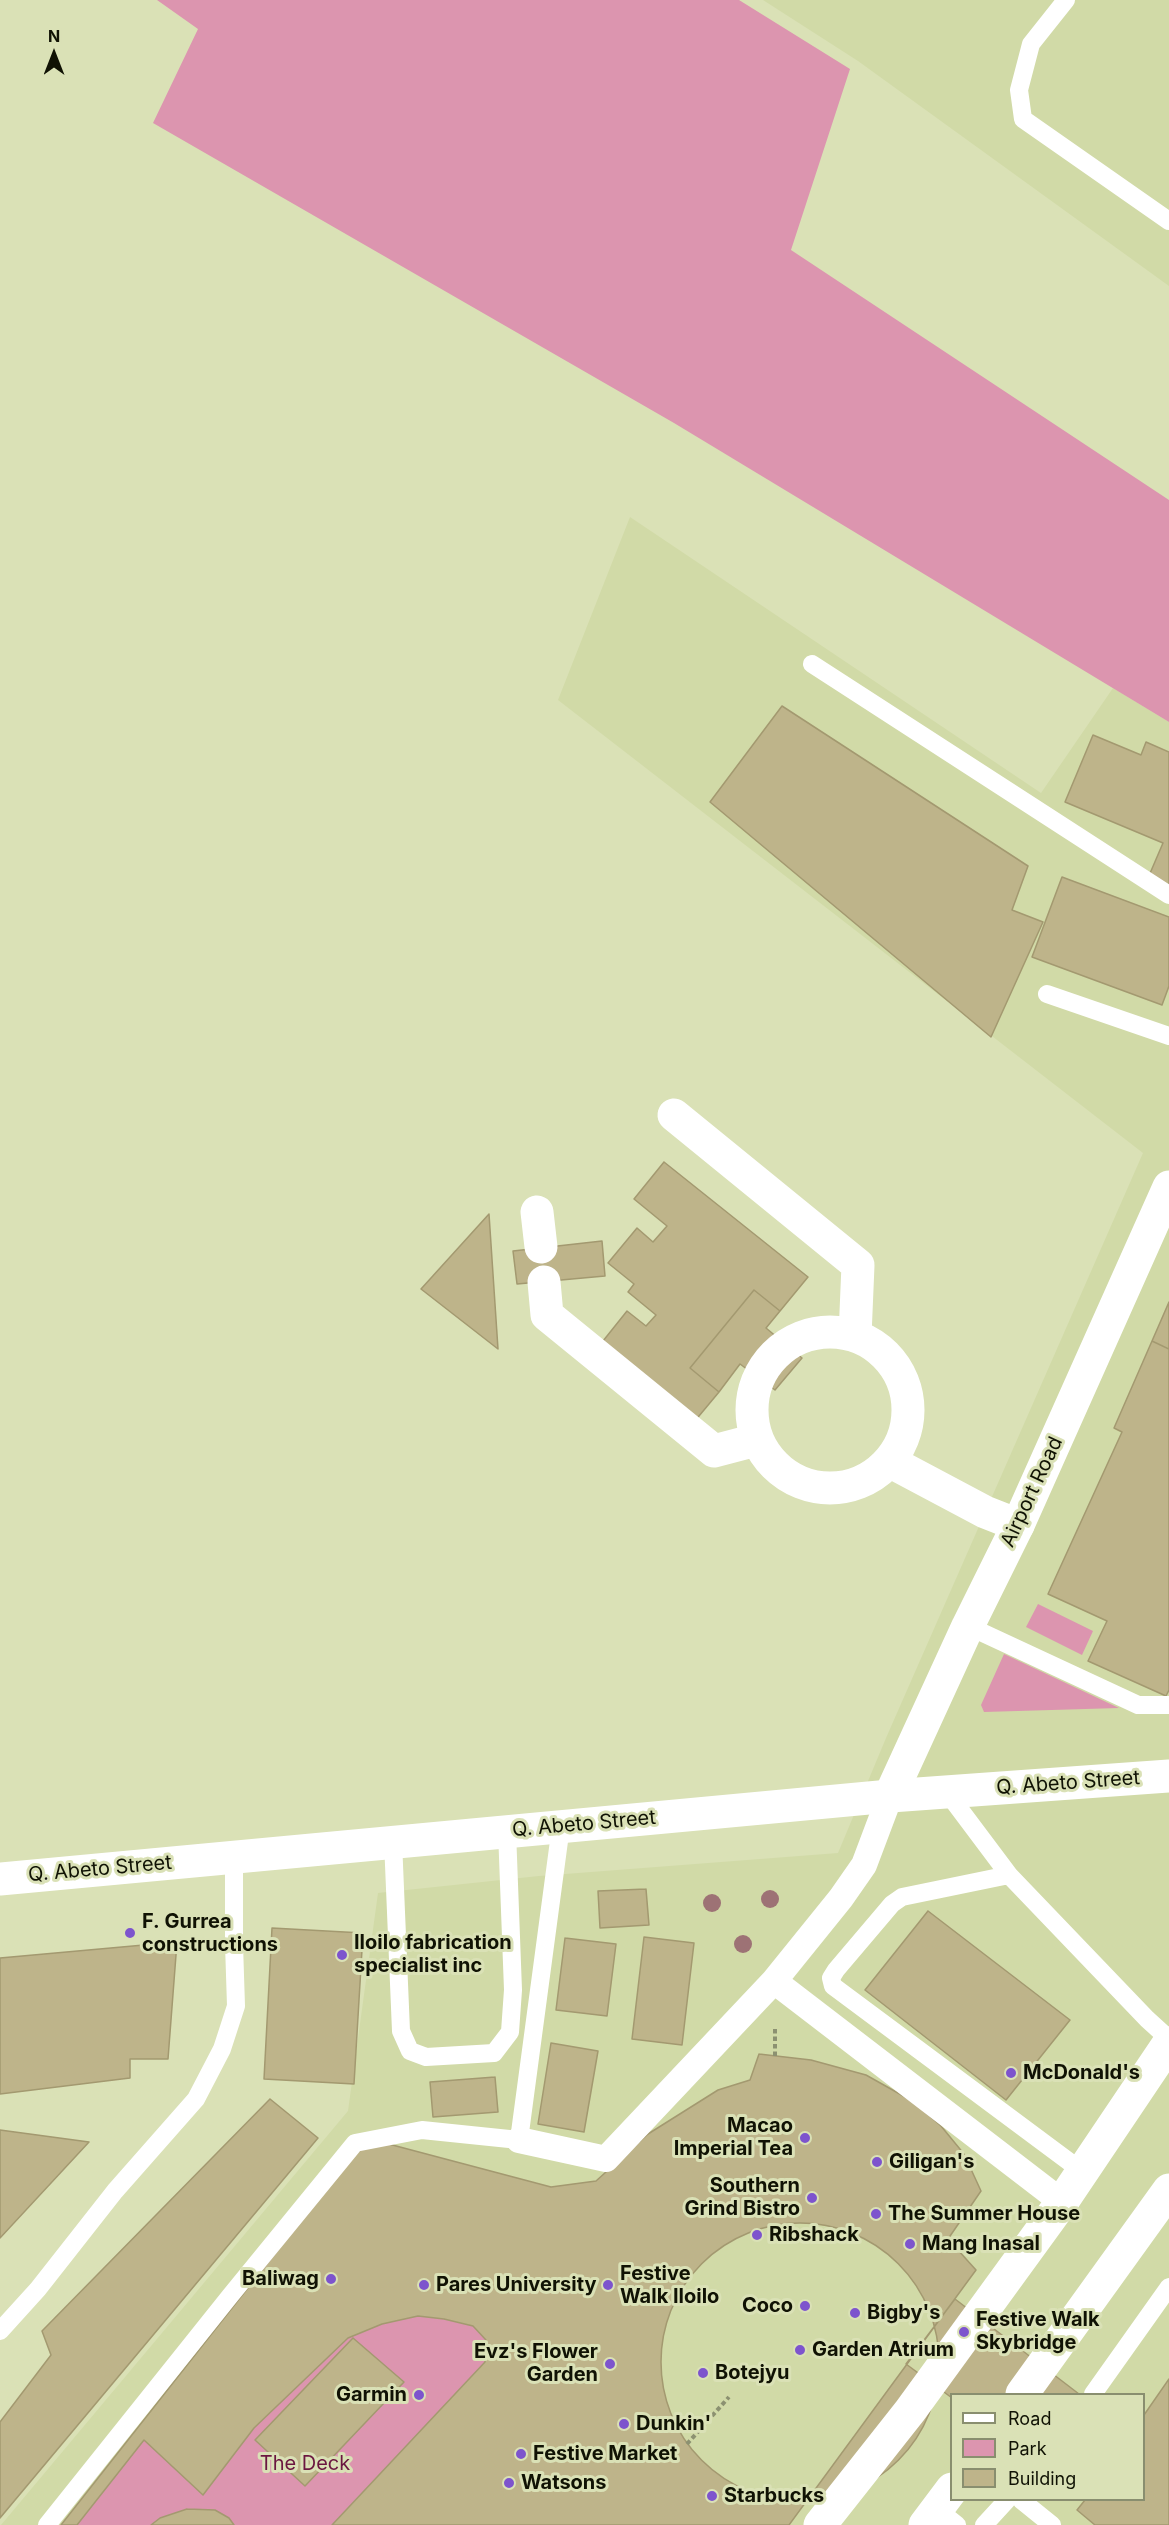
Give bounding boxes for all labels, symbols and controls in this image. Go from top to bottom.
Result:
north arrow [24,24,84,84]
text: N [48,26,60,46]
street label: Airport Road [996,1433,1068,1551]
street label: Q. Abeto Street [995,1766,1141,1800]
street label: Q. Abeto Street [511,1806,657,1842]
street label: Q. Abeto Street [27,1851,173,1887]
place label: F. Gurrea constructions [142,1910,278,1957]
marker: F. Gurrea constructions [123,1926,137,1940]
place label: Iloilo fabrication specialist inc [354,1931,512,1978]
marker: Iloilo fabrication specialist inc [335,1948,349,1962]
place label: McDonald's [1023,2061,1140,2085]
marker: McDonald's [1004,2066,1018,2080]
place label: Macao Imperial Tea [674,2114,793,2161]
marker: Macao Imperial Tea [798,2131,812,2145]
place label: Giligan's [889,2150,974,2174]
marker: Giligan's [870,2155,884,2169]
place label: Southern Grind Bistro [684,2174,800,2221]
marker: Southern Grind Bistro [805,2191,819,2205]
place label: The Summer House [888,2202,1080,2226]
marker: The Summer House [869,2207,883,2221]
place label: Ribshack [769,2223,859,2247]
marker: Ribshack [750,2228,764,2242]
place label: Mang Inasal [922,2232,1040,2256]
marker: Mang Inasal [903,2237,917,2251]
place label: Festive Walk Iloilo [620,2262,719,2309]
place label: Baliwag [242,2267,319,2291]
marker: Baliwag [324,2272,338,2286]
place label: Pares University [436,2273,596,2297]
marker: Pares University [417,2278,431,2292]
marker: Festive Walk Iloilo [601,2278,615,2292]
place label: Coco [742,2294,793,2318]
marker: Coco [798,2299,812,2313]
place label: Bigby's [867,2301,940,2325]
marker: Bigby's [848,2306,862,2320]
place label: Festive Walk Skybridge [976,2308,1100,2355]
marker: Festive Walk Skybridge [957,2325,971,2339]
place label: Garden Atrium [812,2338,954,2362]
place label: Evz's Flower Garden [474,2340,598,2387]
marker: Garden Atrium [793,2343,807,2357]
marker: Evz's Flower Garden [603,2357,617,2371]
place label: Botejyu [715,2361,789,2385]
marker: Botejyu [696,2366,710,2380]
place label: Garmin [336,2383,407,2407]
marker: Garmin [412,2388,426,2402]
legend [950,2393,1145,2501]
text: Road [1008,2408,1051,2429]
place label: Dunkin' [636,2412,711,2436]
marker: Dunkin' [617,2417,631,2431]
text: Park [1008,2438,1047,2459]
place label: Festive Market [533,2442,677,2466]
marker: Festive Market [514,2447,528,2461]
park label: The Deck [260,2452,350,2476]
text: Building [1008,2468,1076,2489]
place label: Watsons [521,2471,607,2495]
marker: Watsons [502,2476,516,2490]
place label: Starbucks [724,2484,824,2508]
marker: Starbucks [705,2489,719,2503]

